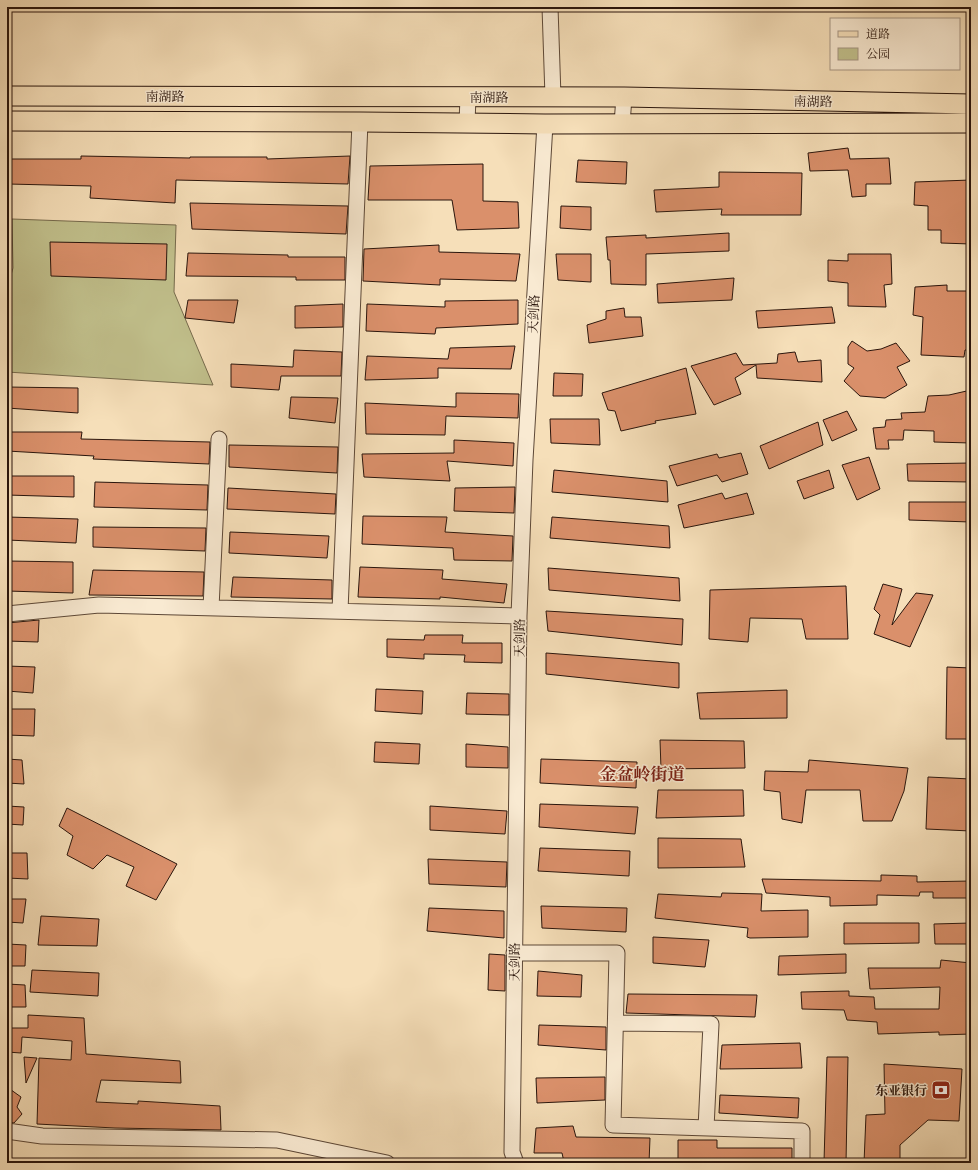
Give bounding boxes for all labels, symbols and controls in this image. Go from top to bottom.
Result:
legend [830,18,960,70]
text: 道路 [866,26,890,42]
text: 公园 [866,46,890,62]
street label: 南湖路 [145,88,185,106]
street label: 南湖路 [469,89,509,107]
street label: 南湖路 [793,93,833,111]
street label: 天剑路 [524,294,544,334]
street label: 天剑路 [511,618,529,658]
district label: 金盆岭街道 [600,763,685,786]
street label: 天剑路 [506,942,524,982]
bank icon: 东亚银行 [930,1079,952,1101]
place label: 东亚银行 [875,1082,927,1100]

